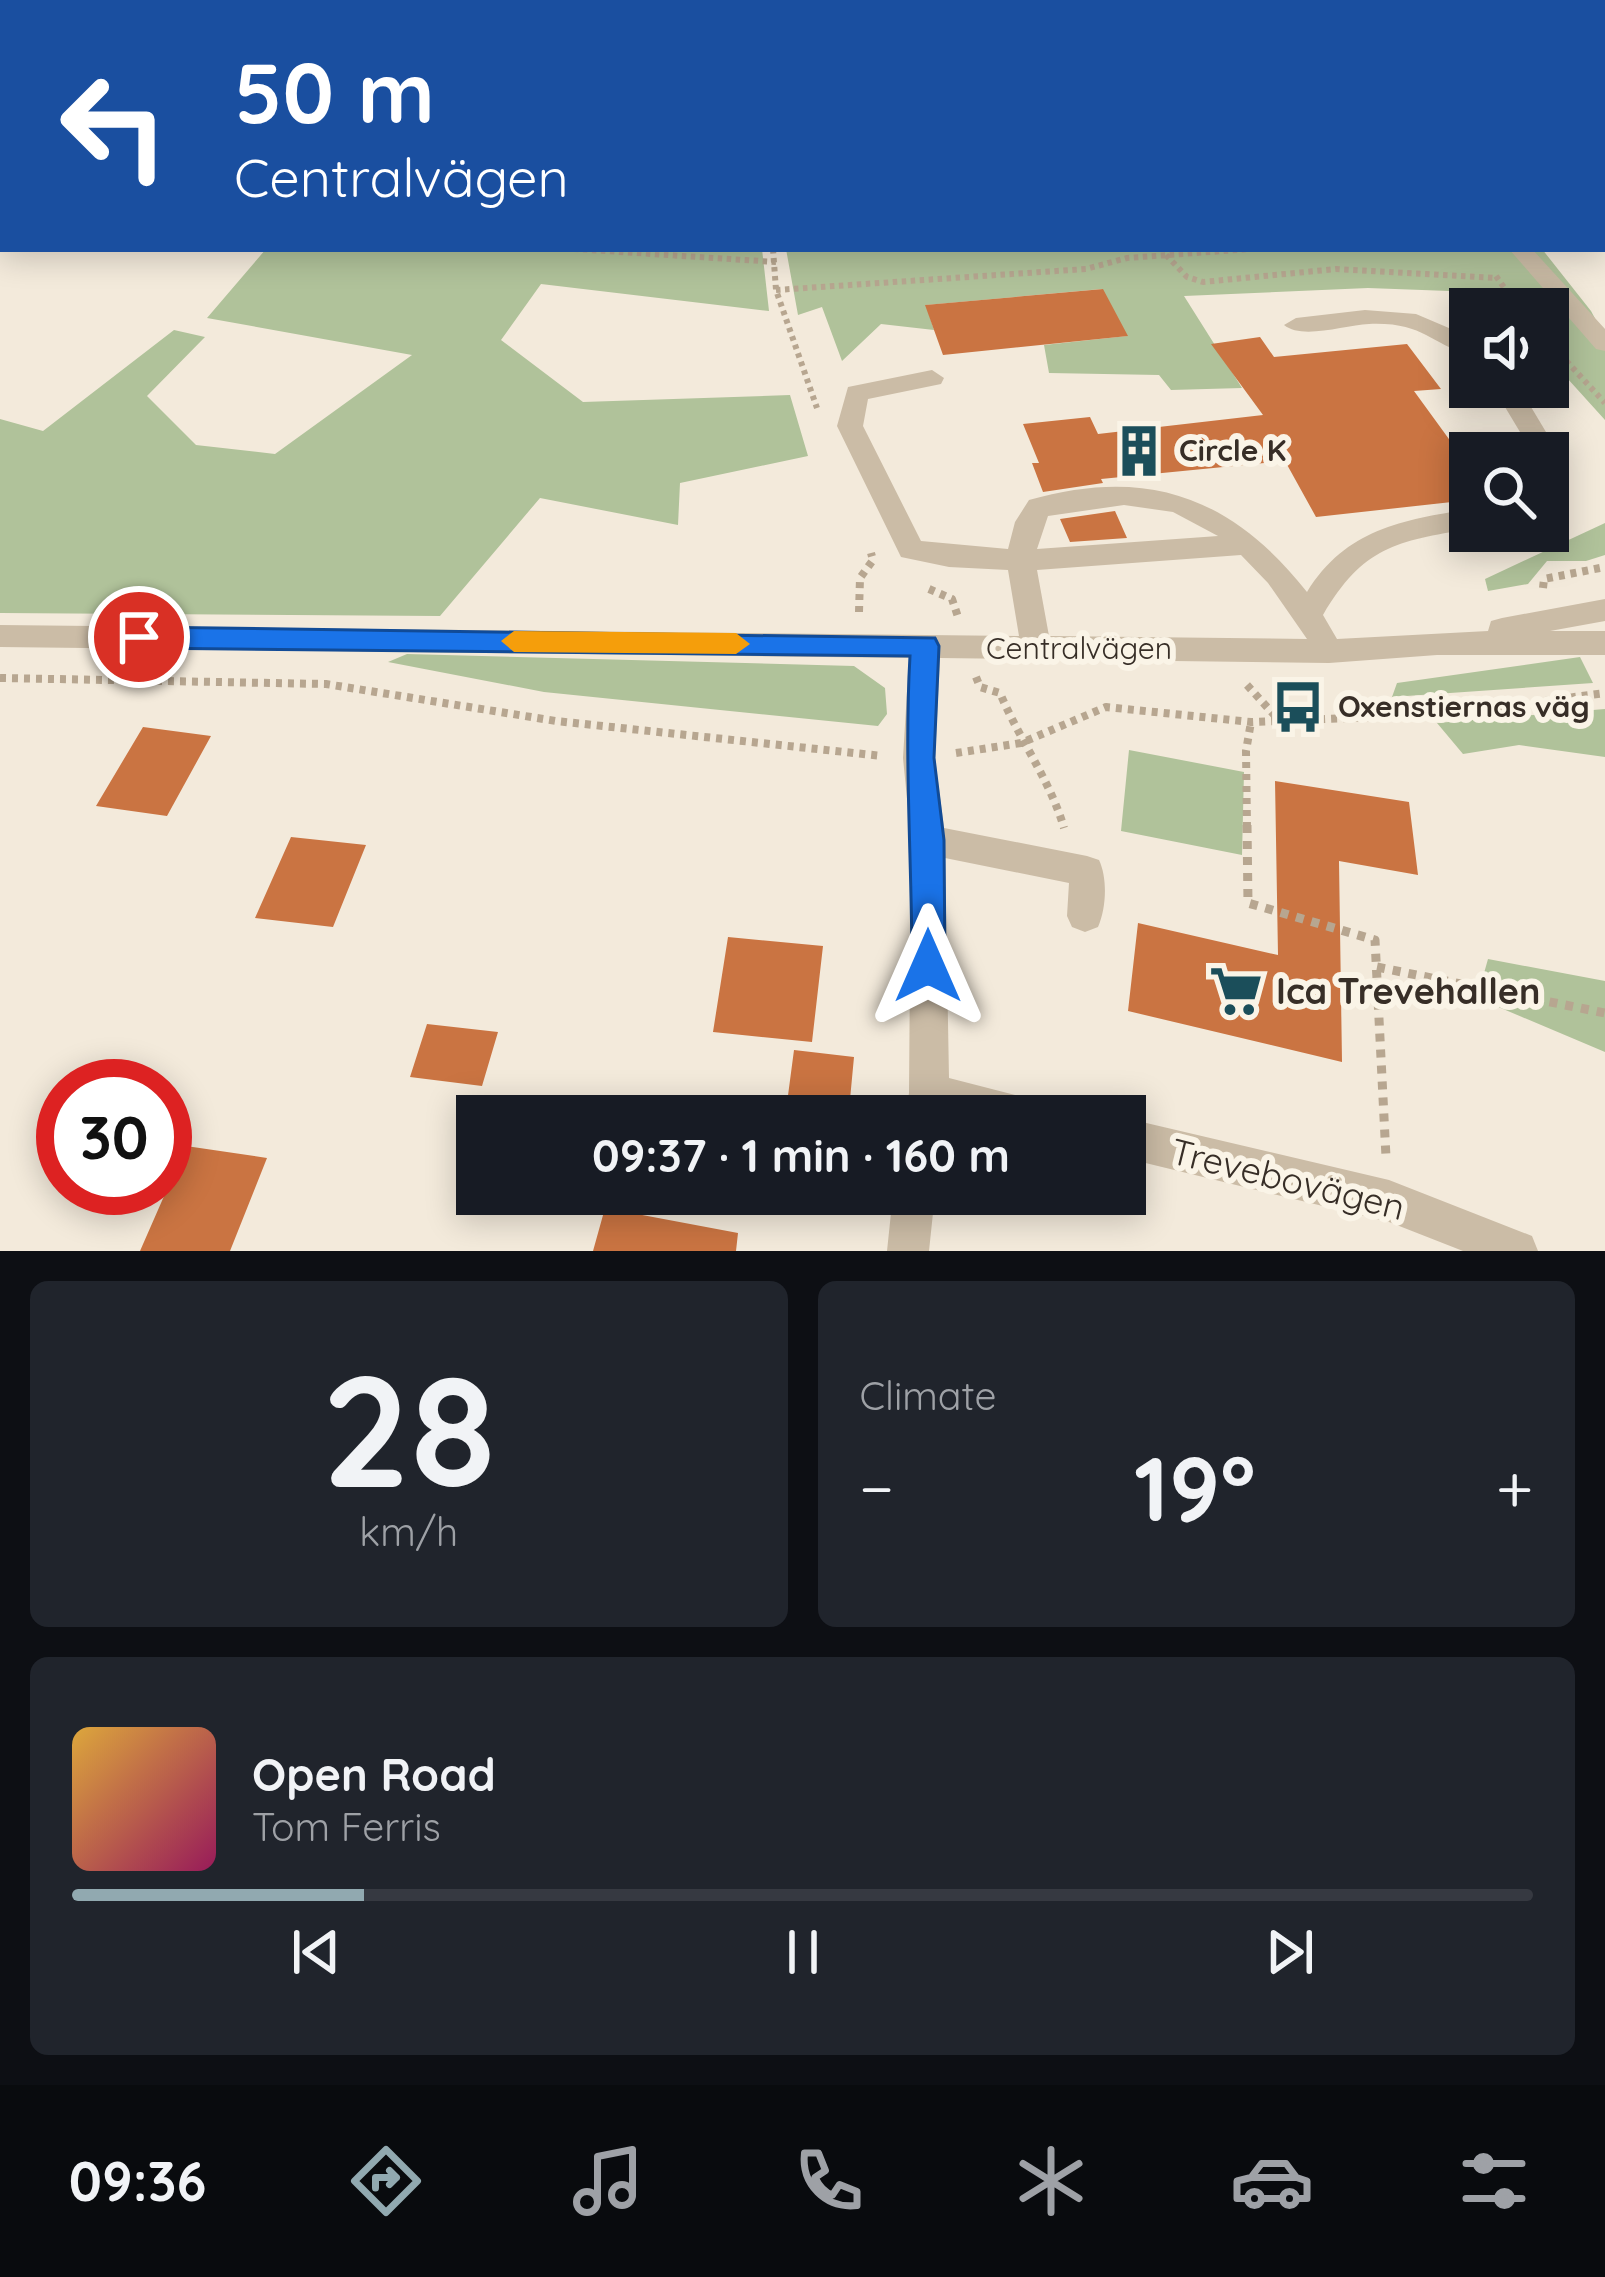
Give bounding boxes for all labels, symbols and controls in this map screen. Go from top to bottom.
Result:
text: 50 m [234,39,435,144]
icon: left [36,48,192,204]
text: Centralvägen [234,143,569,211]
map controls [1449,288,1569,552]
button: sound [1449,288,1569,408]
building icon: Circle K [1110,422,1168,480]
place label: Circle K [1179,431,1286,469]
button: search [1449,432,1569,552]
pin [88,586,190,688]
icon: arrive [106,604,172,670]
street label: Centralvägen [986,629,1172,667]
bus stop icon: Oxenstiernas väg [1269,678,1327,736]
place label: Oxenstiernas väg [1338,687,1590,725]
position arrow [865,903,991,1029]
supermarket icon: Ica Trevehallen [1207,962,1265,1020]
place label: Ica Trevehallen [1276,968,1540,1013]
speed limit sign: 30 [36,1059,192,1215]
text: 09:37 · 1 min · 160 m [592,1127,1010,1183]
street label: Trevebovägen [1167,1128,1410,1229]
text: 28 [322,1331,496,1526]
text: Climate [860,1371,997,1420]
text: 19° [1134,1431,1256,1544]
text: − [860,1446,894,1529]
text: + [1496,1446,1533,1529]
text: km/h [359,1507,458,1556]
text: Open Road [252,1746,496,1802]
text: Tom Ferris [252,1802,441,1851]
icon: previous [283,1919,349,1985]
icon: pause [770,1919,836,1985]
icon: next [1257,1919,1323,1985]
icon: directions [344,2139,428,2223]
icon: music [566,2139,650,2223]
icon: phone [787,2139,871,2223]
icon: climate [1009,2139,1093,2223]
icon: car [1230,2139,1314,2223]
icon: filters [1452,2139,1536,2223]
text: 09:36 [69,2147,206,2215]

